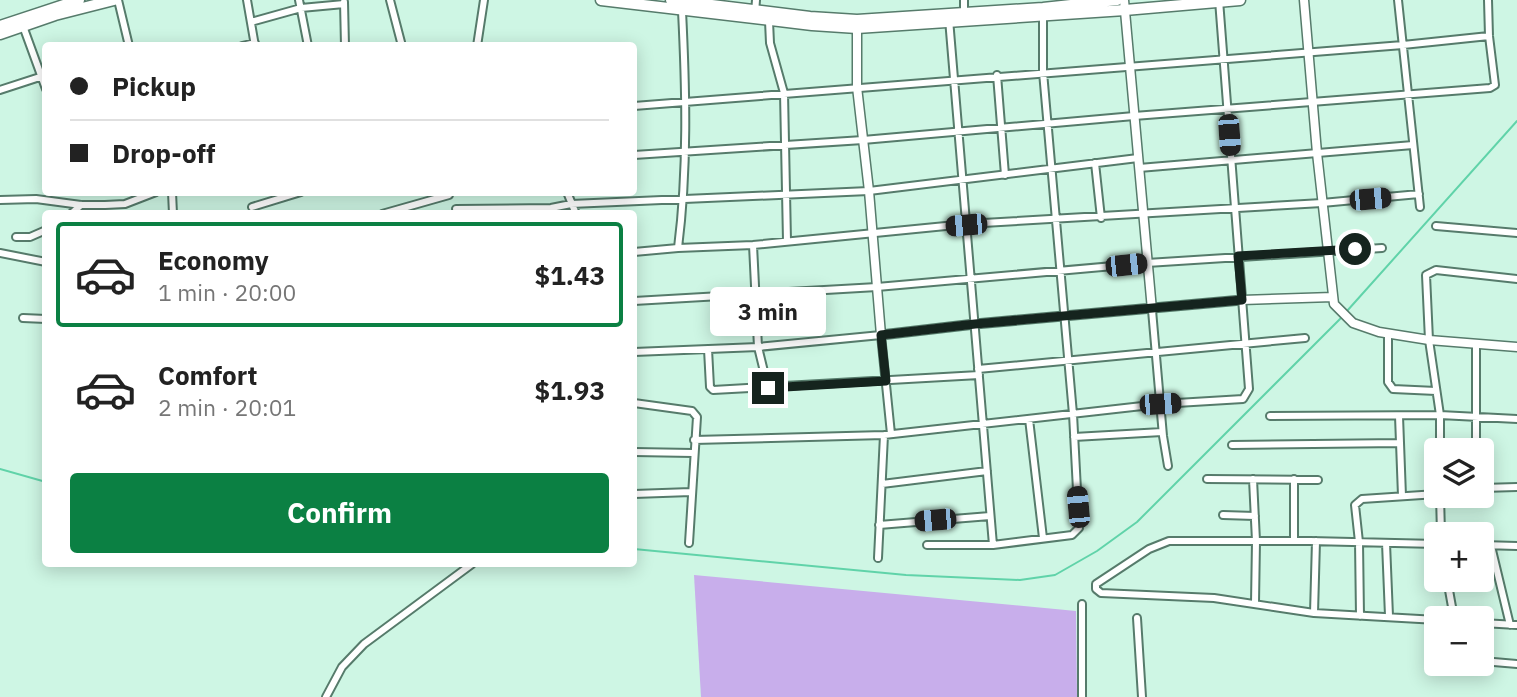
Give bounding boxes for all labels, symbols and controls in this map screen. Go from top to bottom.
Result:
text: Pickup [112,69,196,103]
car [1218,113,1241,157]
text: Drop-off [112,136,215,170]
car [1349,187,1392,211]
car [945,213,988,237]
route start [1339,233,1371,265]
icon: car [74,243,137,306]
text: Economy [158,243,269,277]
car [1105,252,1148,278]
text: $1.43 [535,258,605,292]
text: 1 min · 20:00 [158,277,296,307]
callout: 3 min [710,286,826,336]
text: 3 min [738,296,798,326]
icon: car [74,358,137,421]
text: Comfort [158,358,257,392]
route end [752,372,784,404]
text: $1.93 [535,373,605,407]
text: 2 min · 20:01 [158,392,296,422]
car [1139,392,1182,416]
map controls [1424,438,1494,676]
button: layers [1424,438,1494,508]
button: Confirm [70,473,609,553]
car [1066,485,1091,529]
car [914,508,957,532]
button: + [1424,522,1494,592]
button: − [1424,606,1494,676]

